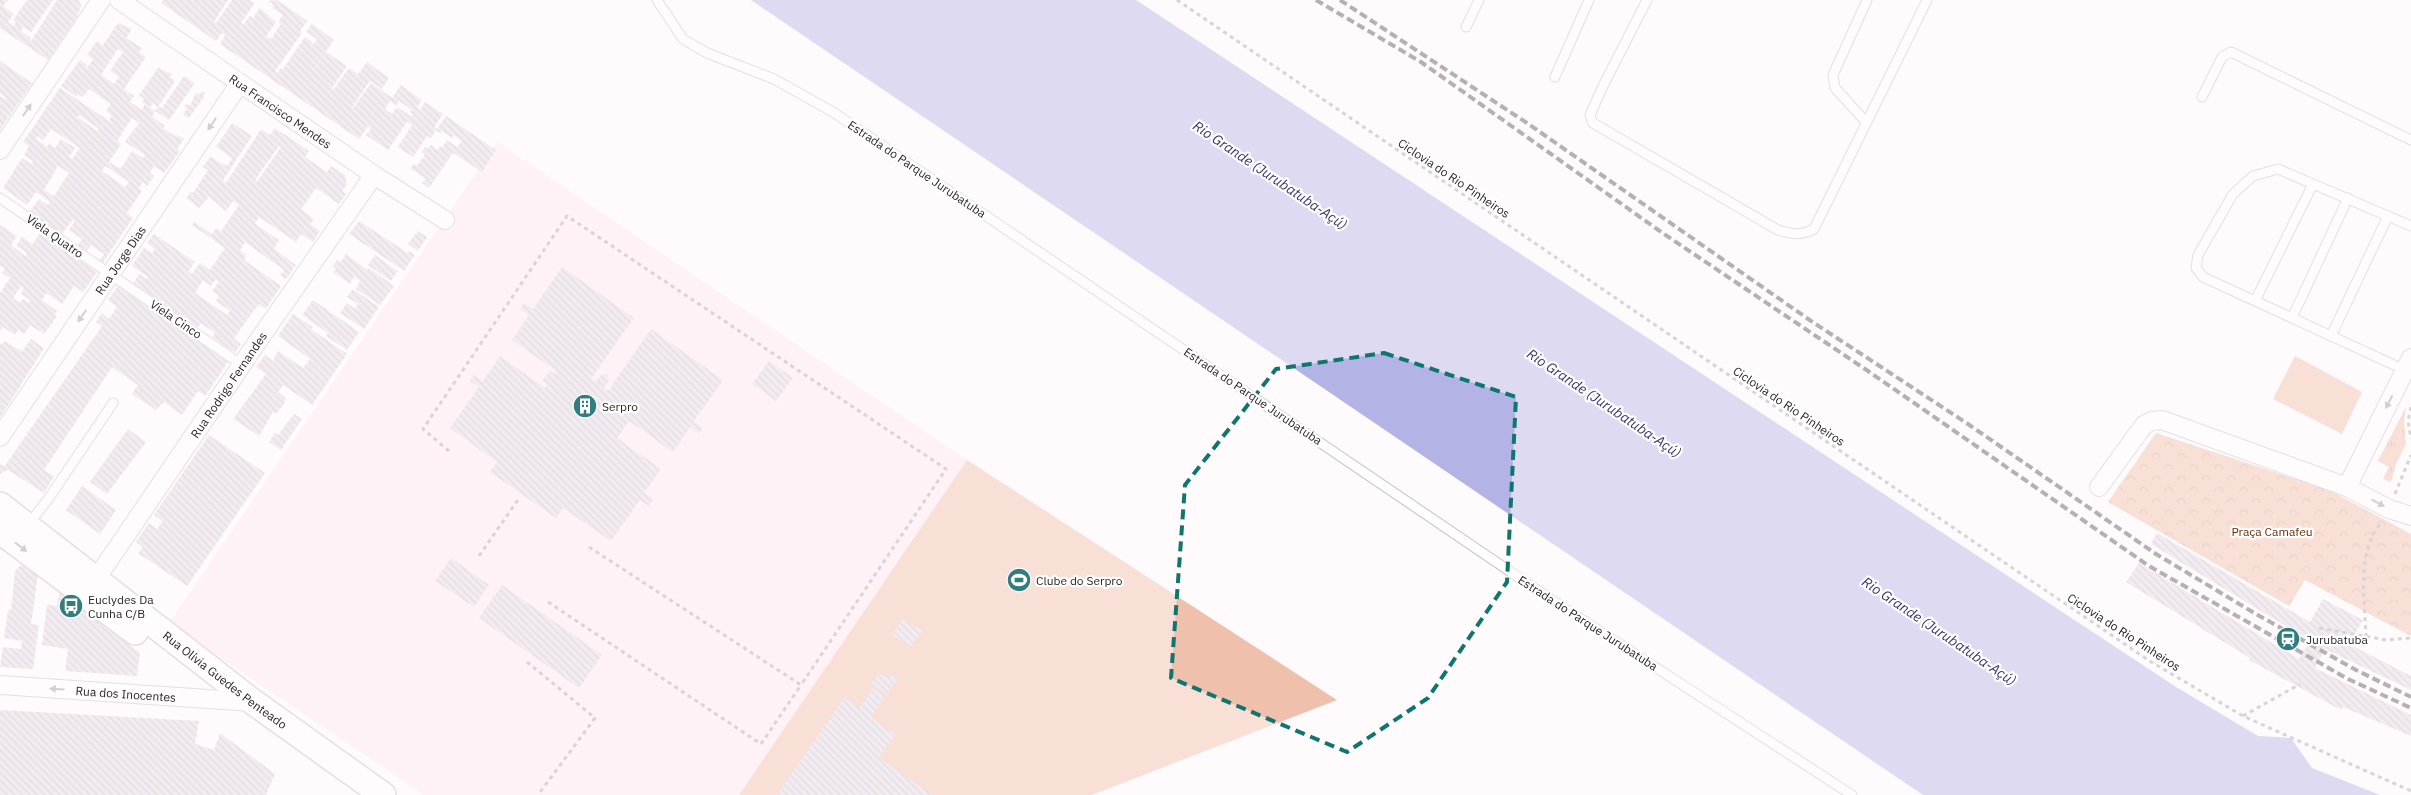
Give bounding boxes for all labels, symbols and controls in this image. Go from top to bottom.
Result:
street label: Rua Francisco Mendes [227,71,335,151]
one-way arrow [22,103,32,116]
one-way arrow [208,117,217,130]
street label: Estrada do Parque Jurubatuba [845,117,989,221]
water label: Rio Grande (Jurubatuba-Açú) [1189,117,1351,233]
street label: Ciclovia do Rio Pinheiros [1395,135,1513,221]
street label: Viela Quatro [23,211,87,261]
street label: Rua Jorge Dias [91,223,149,297]
street label: Viela Cinco [147,296,205,342]
one-way arrow [77,309,87,323]
street label: Rua Rodrigo Fernandes [187,328,270,441]
street label: Estrada do Parque Jurubatuba [1181,344,1325,448]
water label: Rio Grande (Jurubatuba-Açú) [1523,345,1685,461]
street label: Ciclovia do Rio Pinheiros [1730,363,1848,449]
building icon: Serpro [572,393,598,419]
one-way arrow [2385,395,2393,409]
place label: Serpro [602,399,638,414]
one-way arrow [2371,499,2385,507]
park label: Praça Camafeu [2231,524,2313,539]
one-way arrow [14,542,28,552]
sports icon: Clube do Serpro [1006,567,1032,593]
street label: Estrada do Parque Jurubatuba [1515,572,1661,674]
place label: Clube do Serpro [1036,573,1123,588]
water label: Rio Grande (Jurubatuba-Açú) [1858,573,2020,689]
street label: Ciclovia do Rio Pinheiros [2065,590,2183,674]
place label: Euclydes Da Cunha C/B [88,592,154,621]
bus stop icon: Euclydes Da Cunha C/B [58,593,84,619]
station icon: Jurubatuba [2275,626,2301,652]
street label: Rua Olívia Guedes Penteado [160,627,290,732]
place label: Jurubatuba [2306,632,2369,647]
street label: Rua dos Inocentes [75,683,177,704]
one-way arrow [49,685,65,693]

